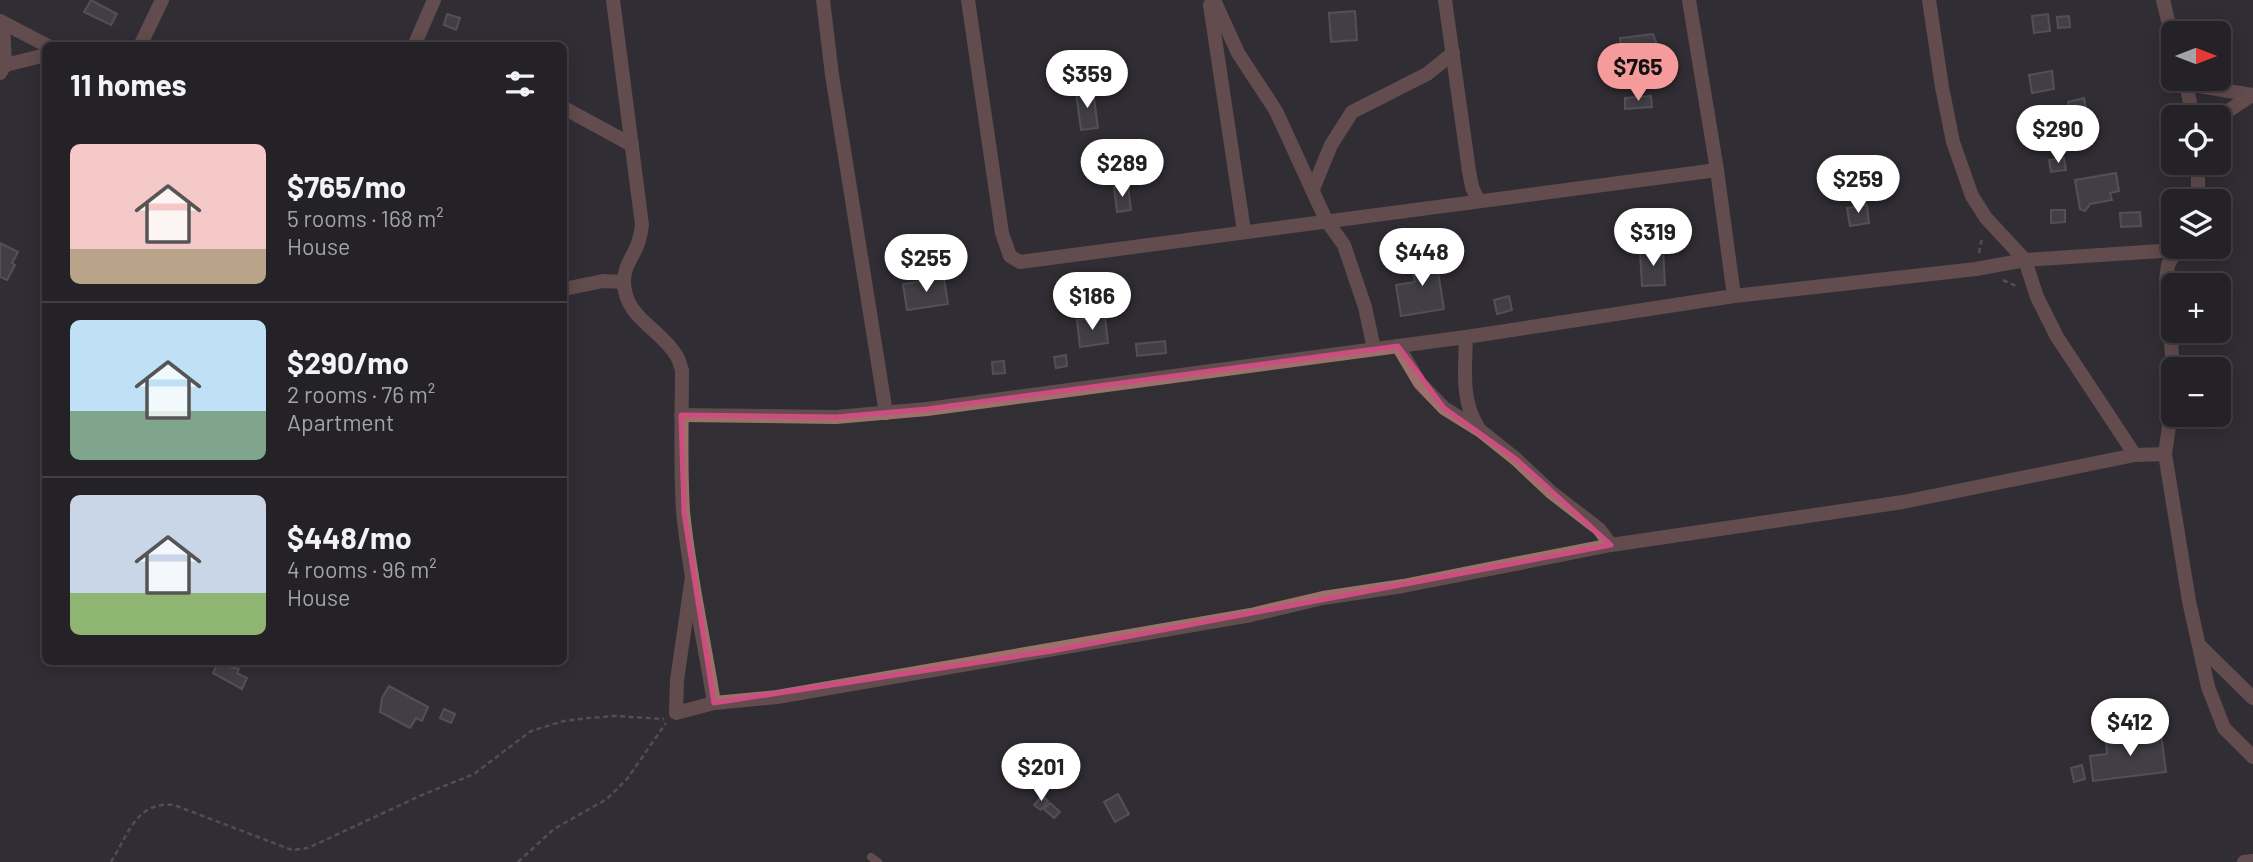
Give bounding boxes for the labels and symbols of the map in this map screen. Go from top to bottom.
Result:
north arrow [2161,21,2231,91]
pin: $765 [1597,43,1679,103]
pin: $359 [1046,50,1128,110]
pin: $290 [2017,106,2099,165]
pin: $289 [1081,140,1163,199]
pin: $259 [1817,156,1899,215]
pin: $319 [1612,208,1694,268]
pin: $448 [1381,229,1463,288]
pin: $255 [885,234,967,294]
pin: $186 [1051,272,1133,332]
pin: $412 [2089,698,2171,758]
pin: $201 [1000,744,1082,803]

